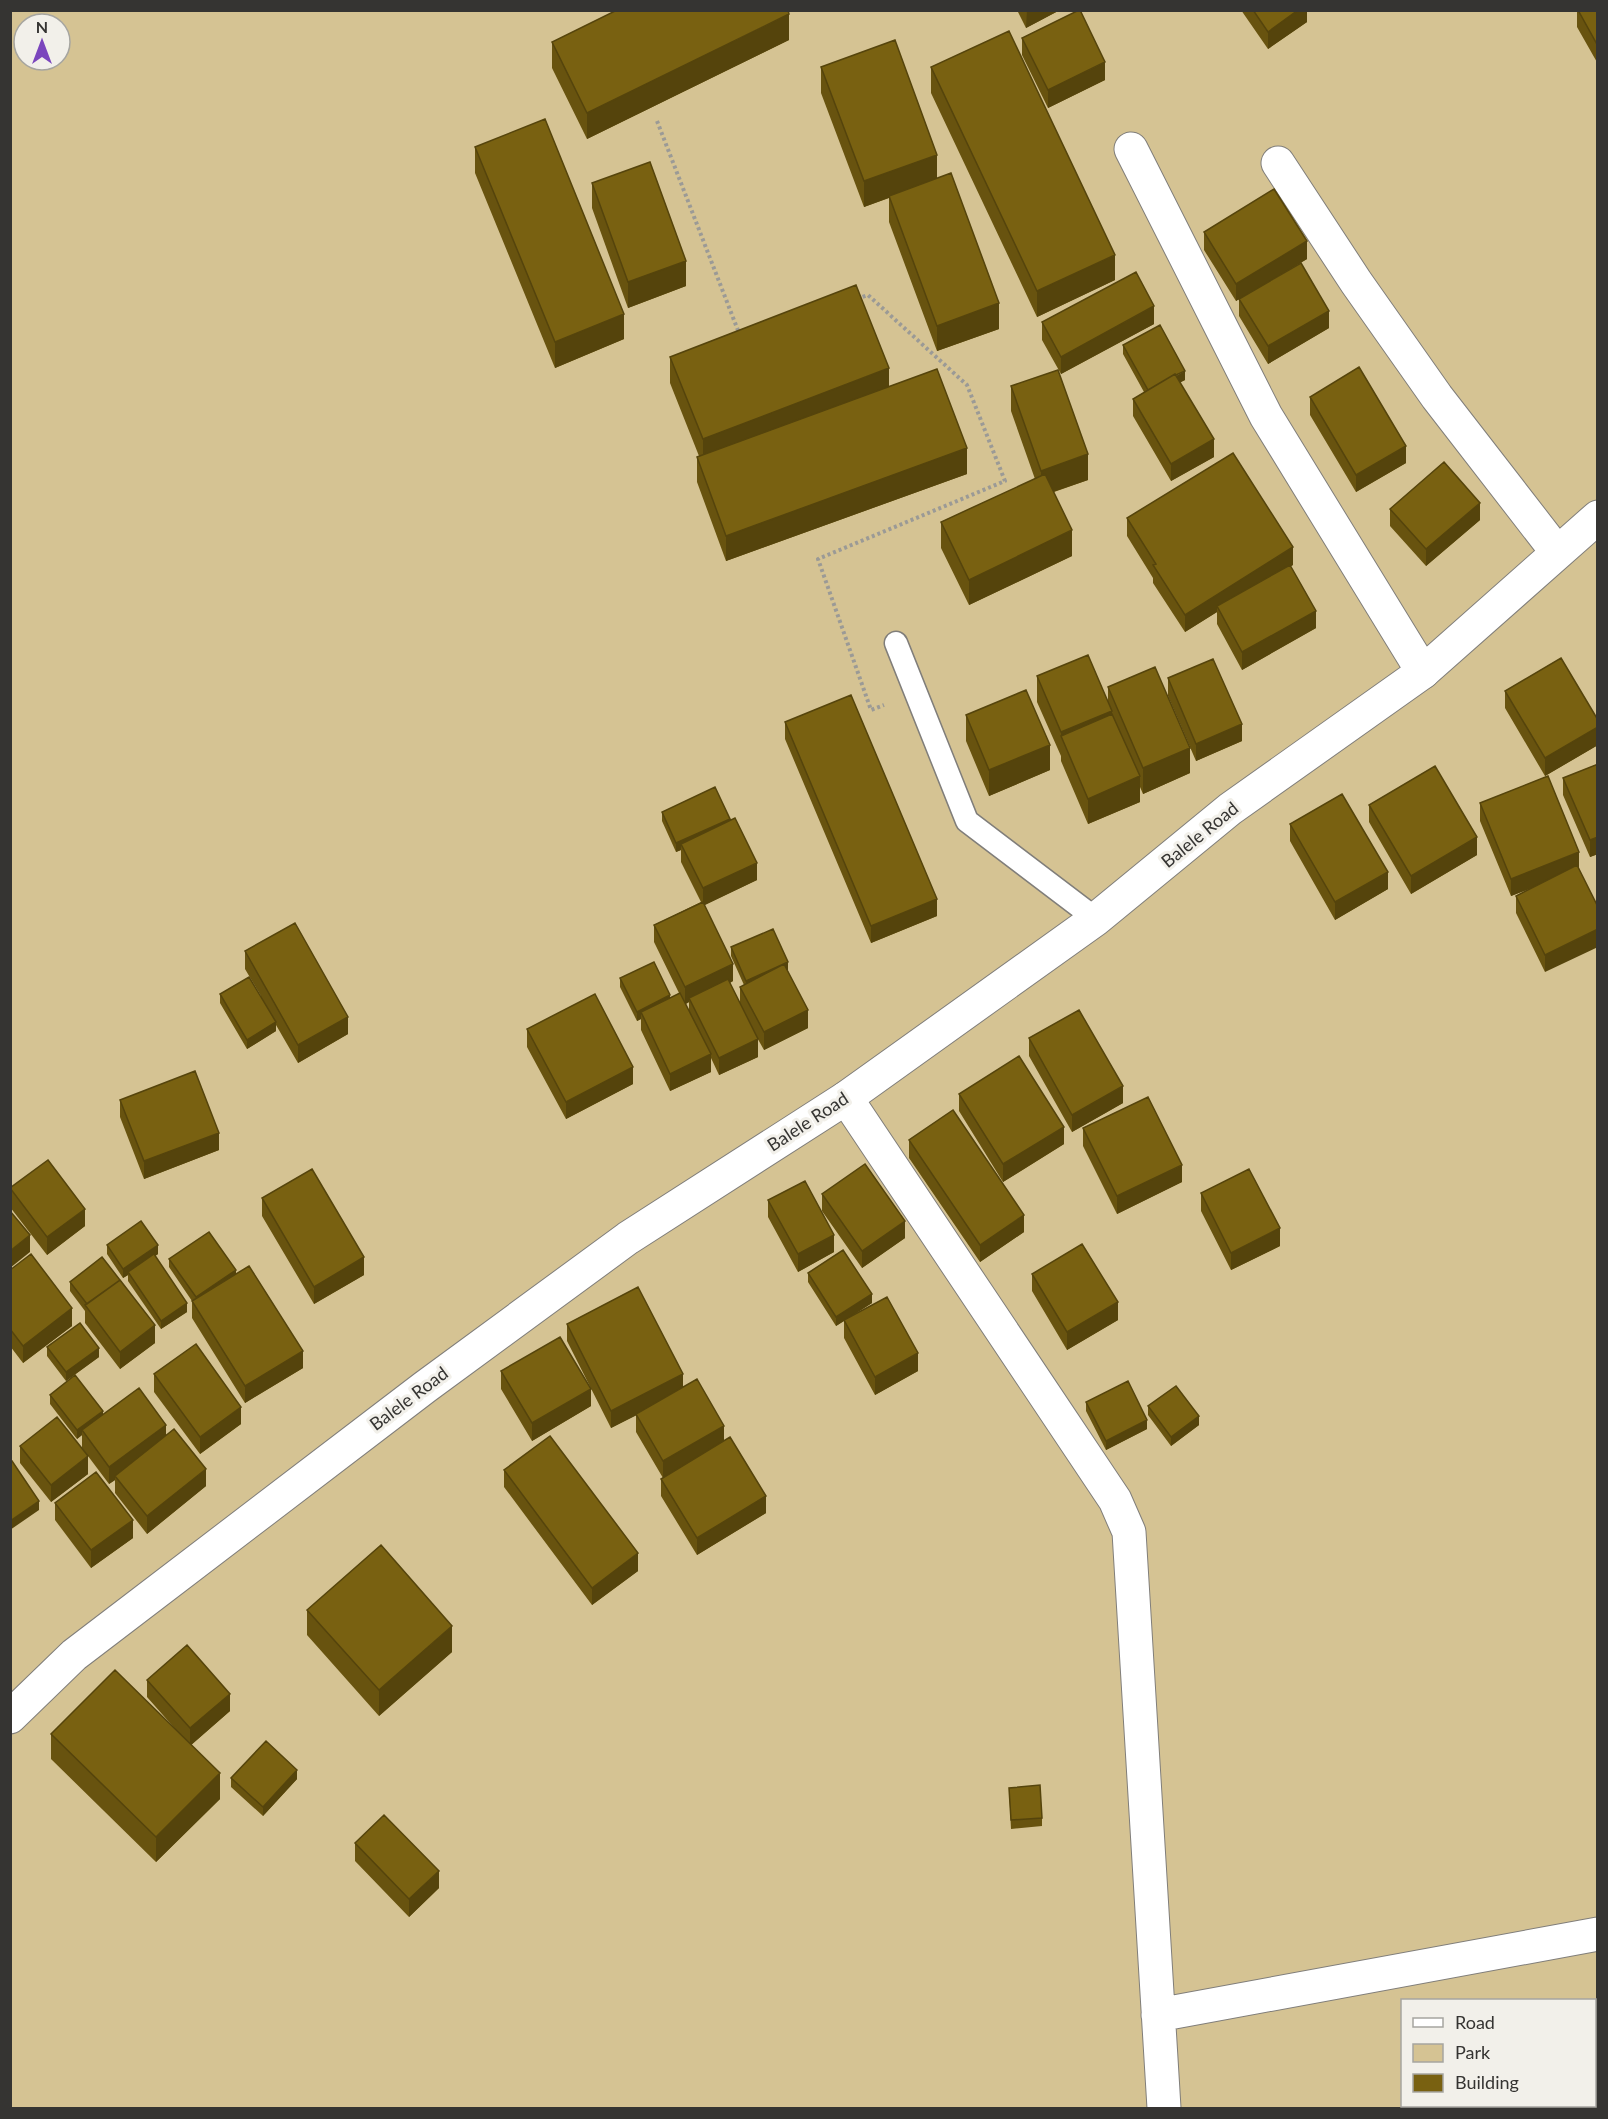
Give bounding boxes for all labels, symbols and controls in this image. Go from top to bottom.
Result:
north arrow [12,12,72,72]
text: N [36,17,48,36]
street label: Balele Road [1157,797,1242,872]
street label: Balele Road [763,1087,852,1156]
street label: Balele Road [365,1362,452,1435]
legend [1401,1999,1596,2107]
text: Road [1455,2011,1495,2033]
text: Park [1455,2041,1491,2063]
text: Building [1455,2071,1519,2093]

